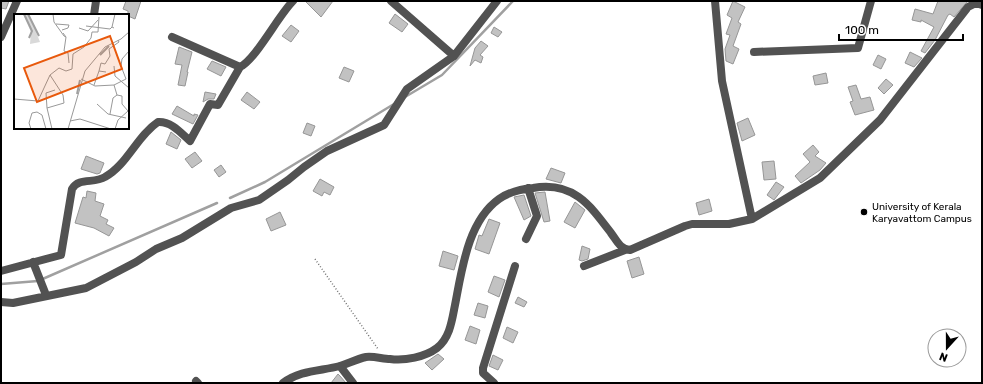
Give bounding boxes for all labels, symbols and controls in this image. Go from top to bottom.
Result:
inset map [14,14,129,129]
scale bar [839,16,963,42]
text: 100 m [845,23,879,37]
place label: University of Kerala Karyavattom Campus [872,201,972,225]
marker: University of Kerala Karyavattom Campus [859,207,869,217]
north arrow [927,328,967,368]
text: N [937,349,950,364]

